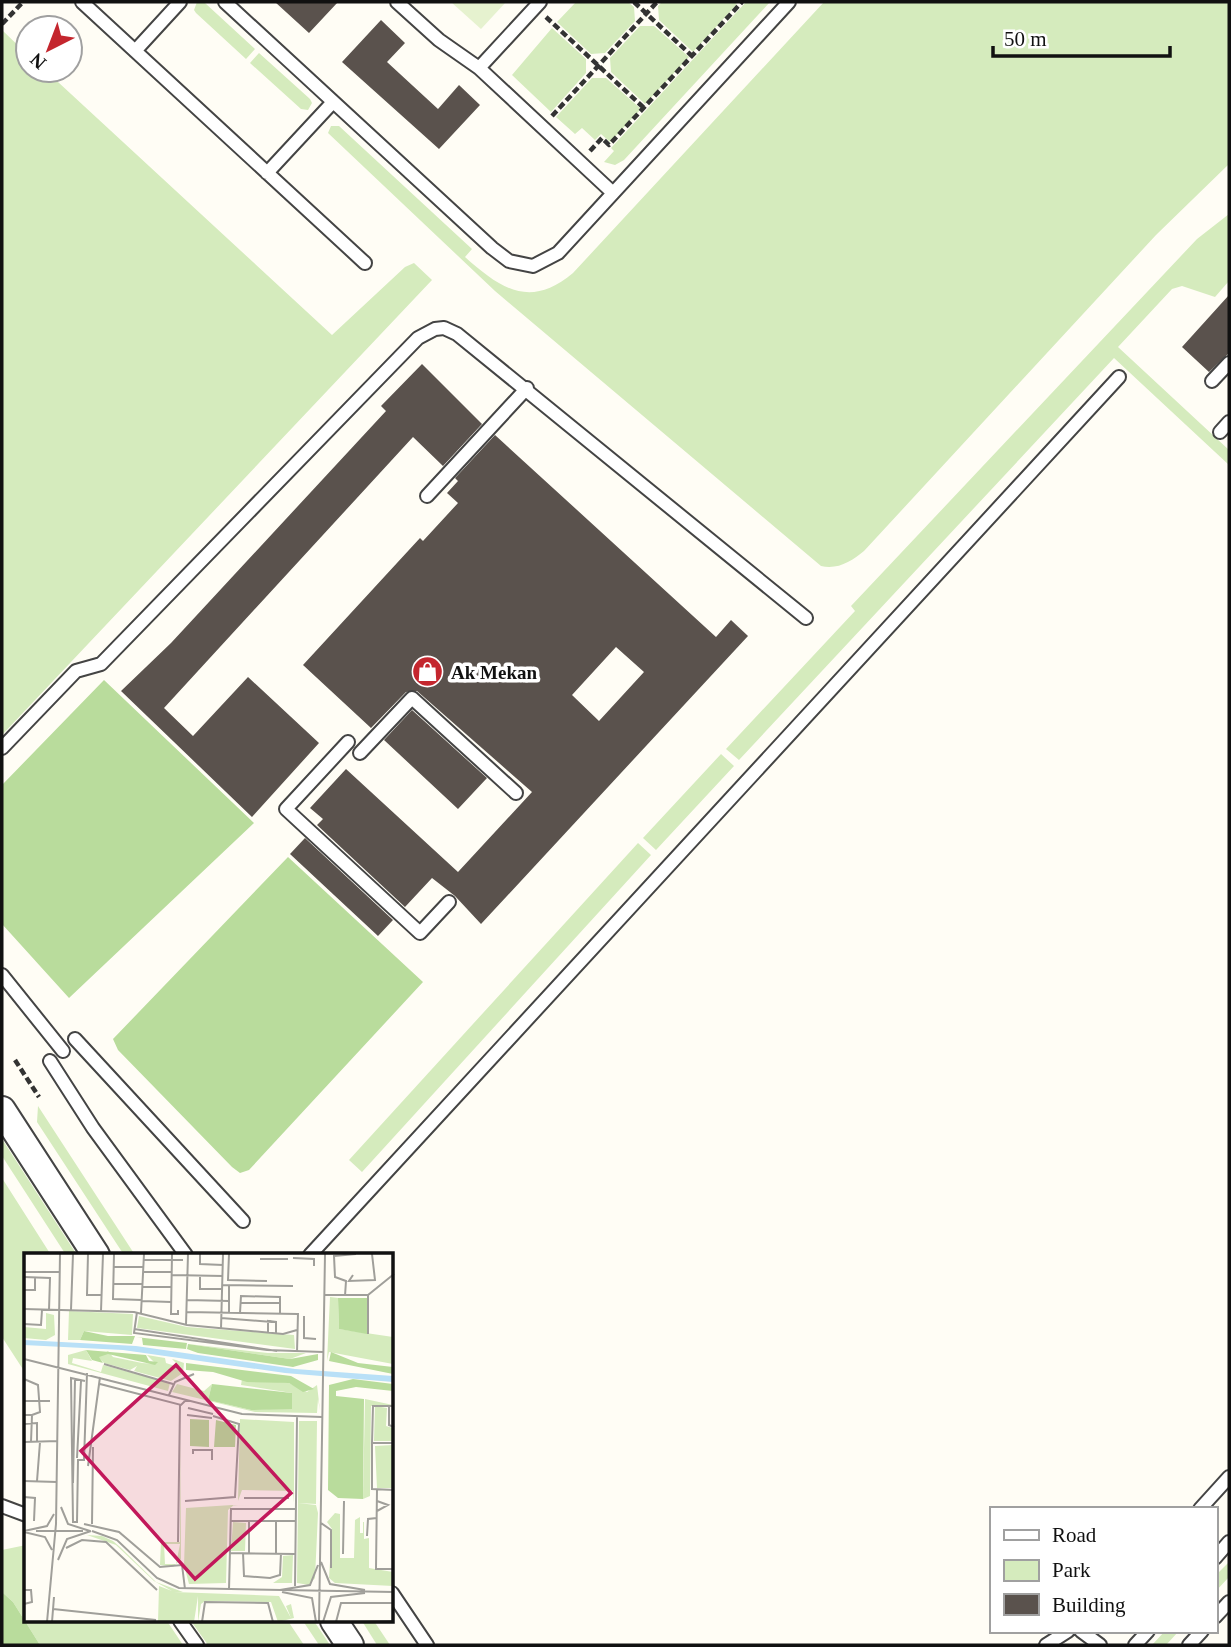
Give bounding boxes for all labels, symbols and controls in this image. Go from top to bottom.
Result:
north arrow [14,14,84,84]
scale bar [993,14,1170,58]
text: 50 m [1004,27,1047,51]
text: N [26,49,50,74]
shop icon: Ak Mekan [411,655,445,689]
place label: Ak Mekan [451,662,537,683]
inset map [24,1253,394,1622]
legend [990,1507,1217,1633]
text: Road [1052,1523,1097,1547]
text: Park [1052,1558,1091,1582]
text: Building [1052,1593,1126,1617]

